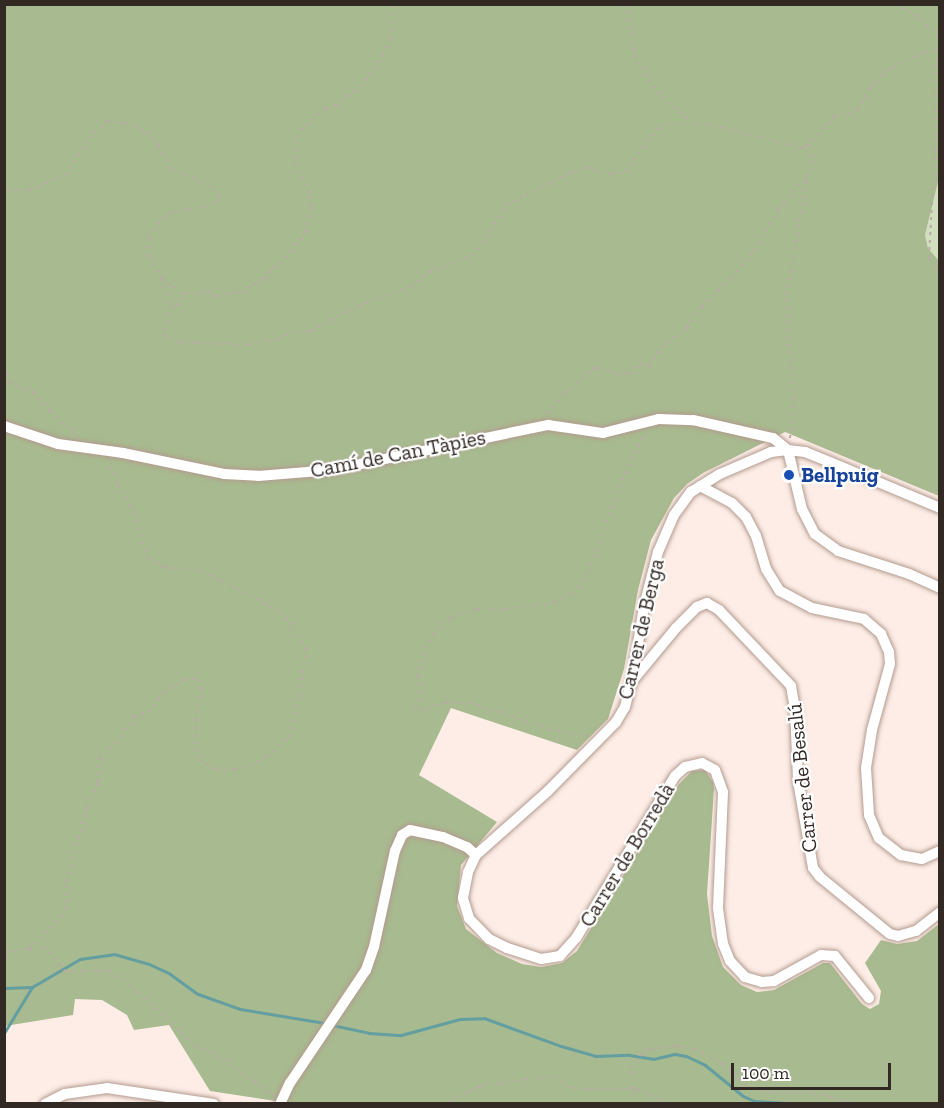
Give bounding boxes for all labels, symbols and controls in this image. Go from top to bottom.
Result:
street label: Camí de Can Tàpies [308,425,488,483]
place label: Bellpuig [801,462,879,488]
marker: Bellpuig [782,468,796,482]
street label: Carrer de Berga [613,556,669,702]
street label: Carrer de Besalú [782,702,822,854]
street label: Carrer de Borredà [574,778,680,932]
scale bar [734,1051,894,1089]
text: 100 m [742,1062,789,1084]

